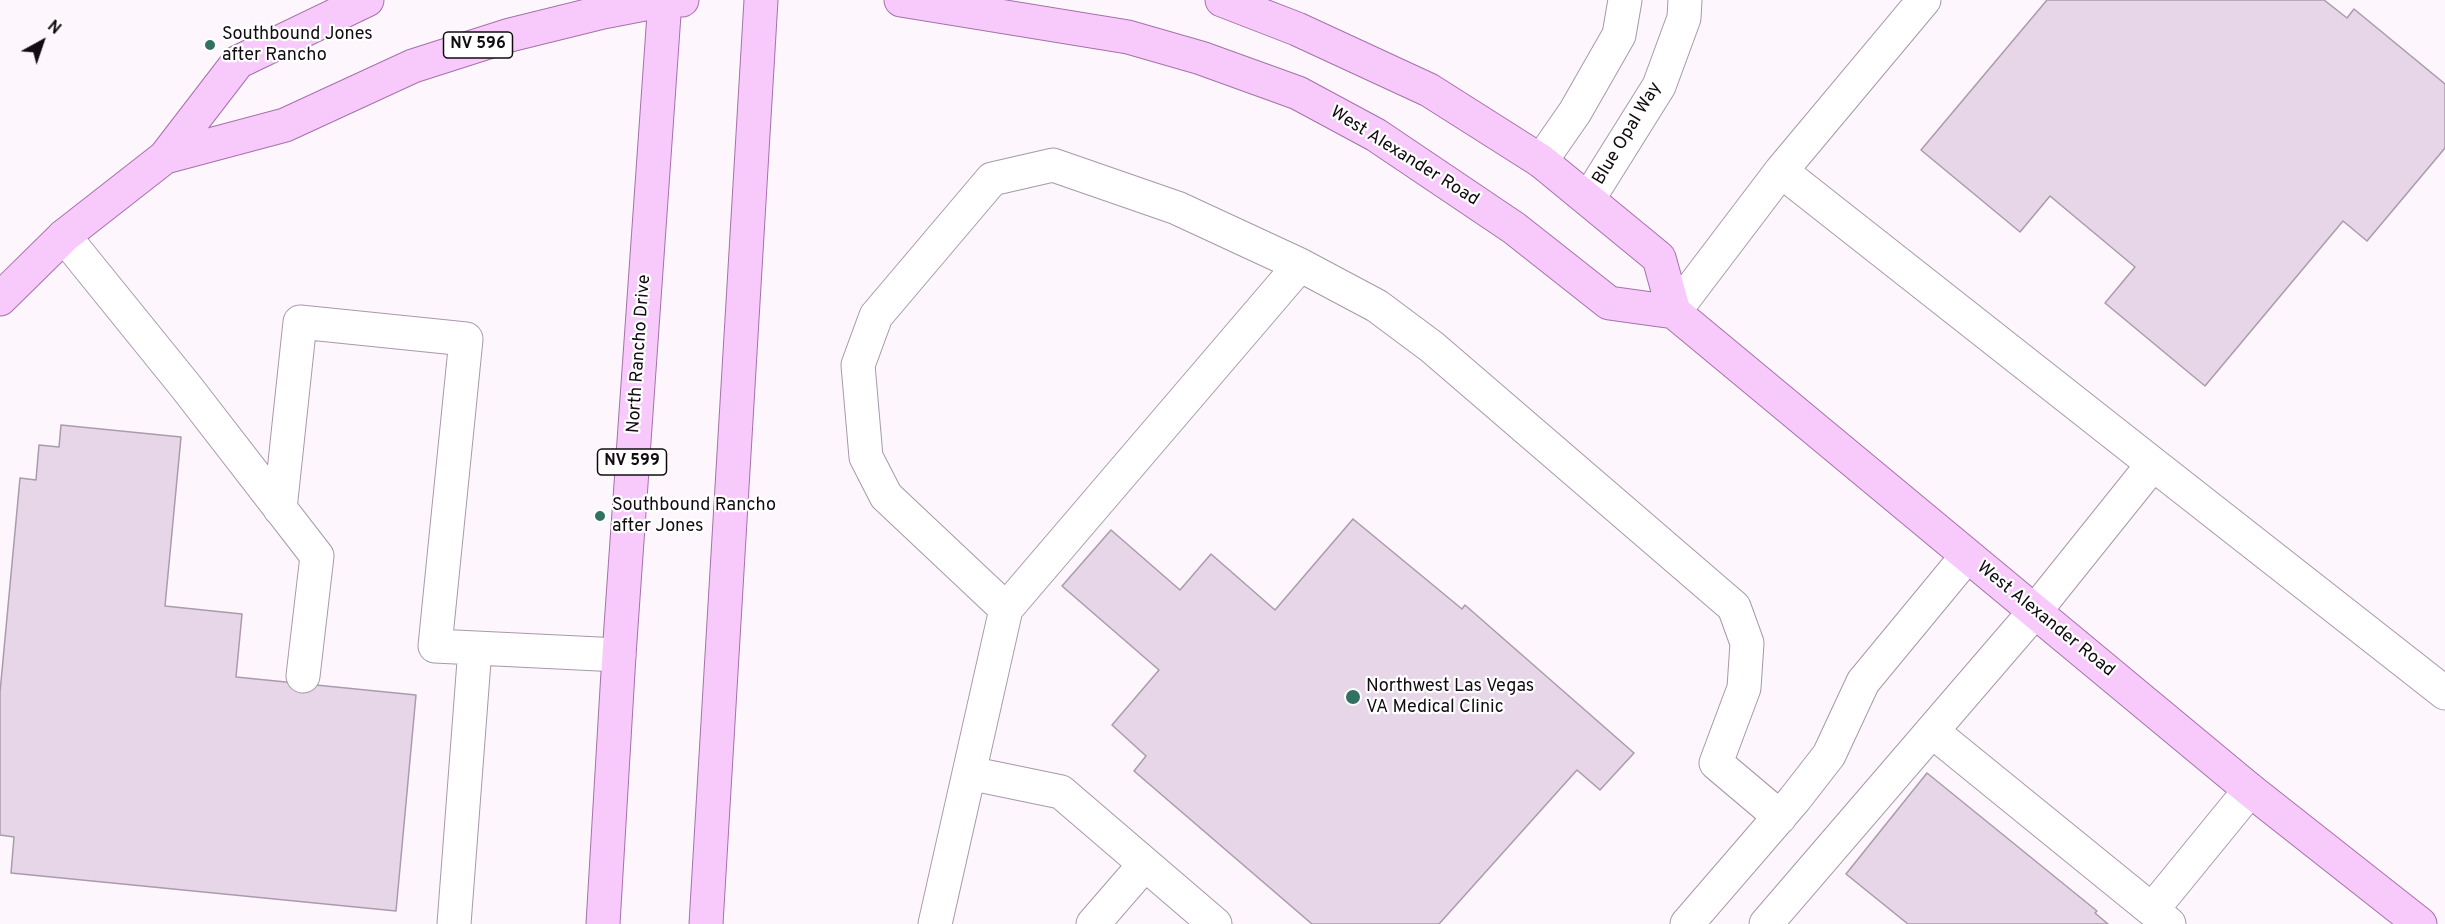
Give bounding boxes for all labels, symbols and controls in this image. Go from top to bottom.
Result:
north arrow [12,12,72,72]
text: N [43,17,64,40]
place label: Southbound Jones after Rancho [222,24,373,66]
road number: NV 596 [444,32,512,58]
marker: Southbound Jones after Rancho [203,38,217,52]
street label: Blue Opal Way [1589,79,1667,189]
street label: West Alexander Road [1326,102,1482,212]
street label: North Rancho Drive [624,274,656,434]
road number: NV 599 [598,449,666,475]
place label: Southbound Rancho after Jones [612,495,776,538]
marker: Southbound Rancho after Jones [593,509,607,523]
street label: West Alexander Road [1972,558,2118,682]
place label: Northwest Las Vegas VA Medical Clinic [1366,676,1534,718]
marker: Northwest Las Vegas VA Medical Clinic [1344,688,1362,706]

